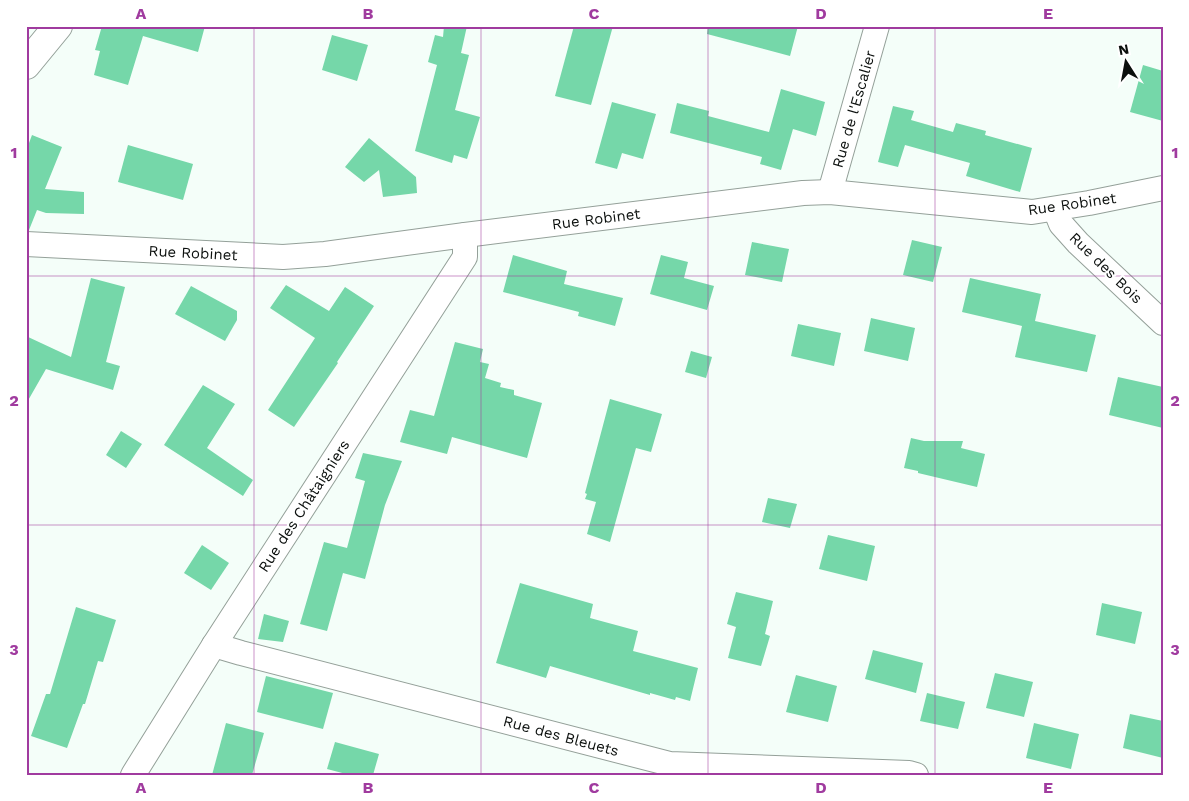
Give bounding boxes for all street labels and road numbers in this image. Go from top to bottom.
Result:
street label: Rue de l'Escalier [829,48,879,170]
street label: Rue Robinet [1027,189,1118,219]
street label: Rue Robinet [551,205,642,233]
street label: Rue des Bois [1066,229,1146,307]
street label: Rue Robinet [148,242,239,264]
street label: Rue des Châtaigniers [254,436,354,576]
street label: Rue des Bleuets [501,712,621,760]

